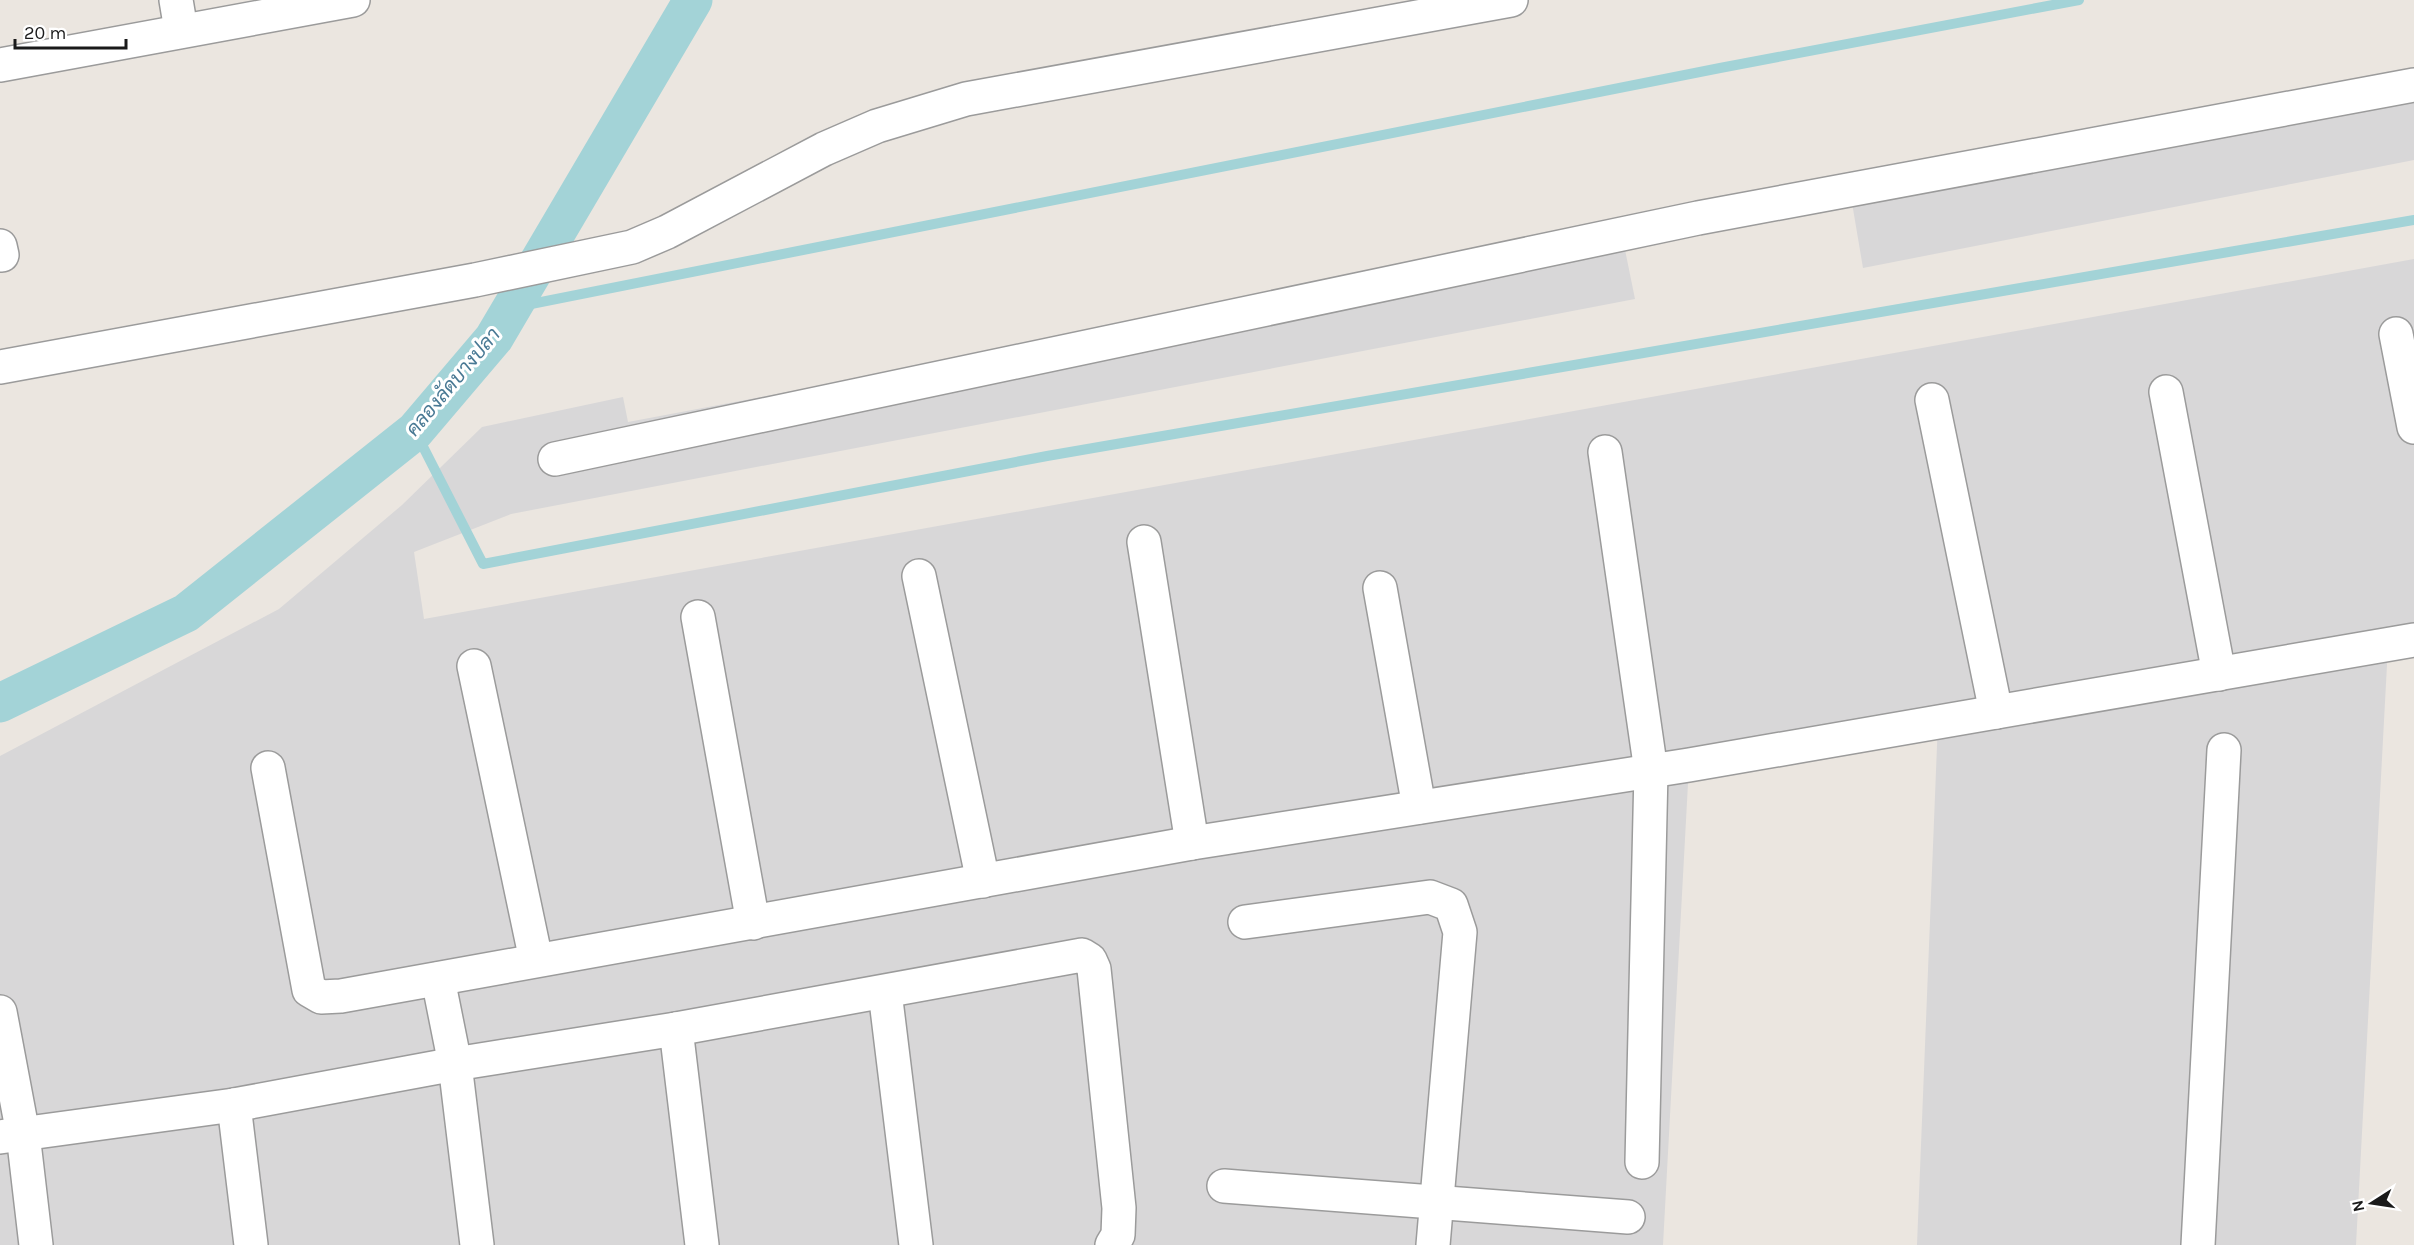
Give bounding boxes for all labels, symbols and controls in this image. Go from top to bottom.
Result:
scale bar [15,12,126,50]
text: 20 m [24,22,66,44]
water label: คลองลัดบางปลา [400,323,505,441]
north arrow [2342,1173,2402,1233]
text: N [2347,1198,2368,1214]

